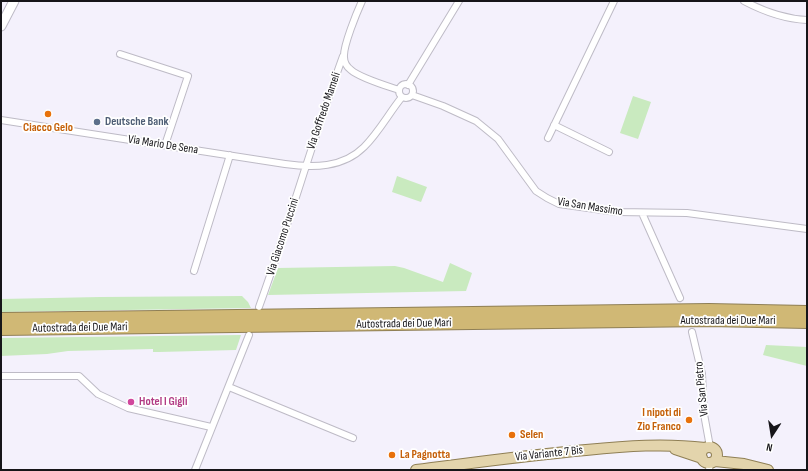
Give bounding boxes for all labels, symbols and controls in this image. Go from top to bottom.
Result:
street label: Via Goffredo Mameli [304,70,344,152]
marker: Ciacco Gelo [43,109,53,119]
place label: Deutsche Bank [105,115,169,129]
marker: Deutsche Bank [92,117,102,127]
place label: Ciacco Gelo [23,121,73,135]
street label: Via Mario De Sena [127,132,199,158]
street label: Via San Massimo [556,195,624,219]
street label: Via Giacomo Puccini [264,196,302,278]
street label: Autostrada dei Due Mari [680,314,776,328]
street label: Autostrada dei Due Mari [356,316,452,332]
street label: Autostrada dei Due Mari [32,320,128,336]
street label: Via San Pietro [692,361,712,417]
place label: Hotel I Gigli [139,395,187,409]
marker: Hotel I Gigli [126,397,136,407]
place label: I nipoti di Zio Franco [637,406,681,434]
marker: I nipoti di Zio Franco [684,415,694,425]
north arrow [752,415,792,455]
place label: Selen [520,428,543,442]
marker: Selen [507,430,517,440]
text: N [765,440,774,454]
street label: Via Variante 7 Bis [514,443,584,465]
place label: La Pagnotta [400,448,450,462]
marker: La Pagnotta [387,450,397,460]

